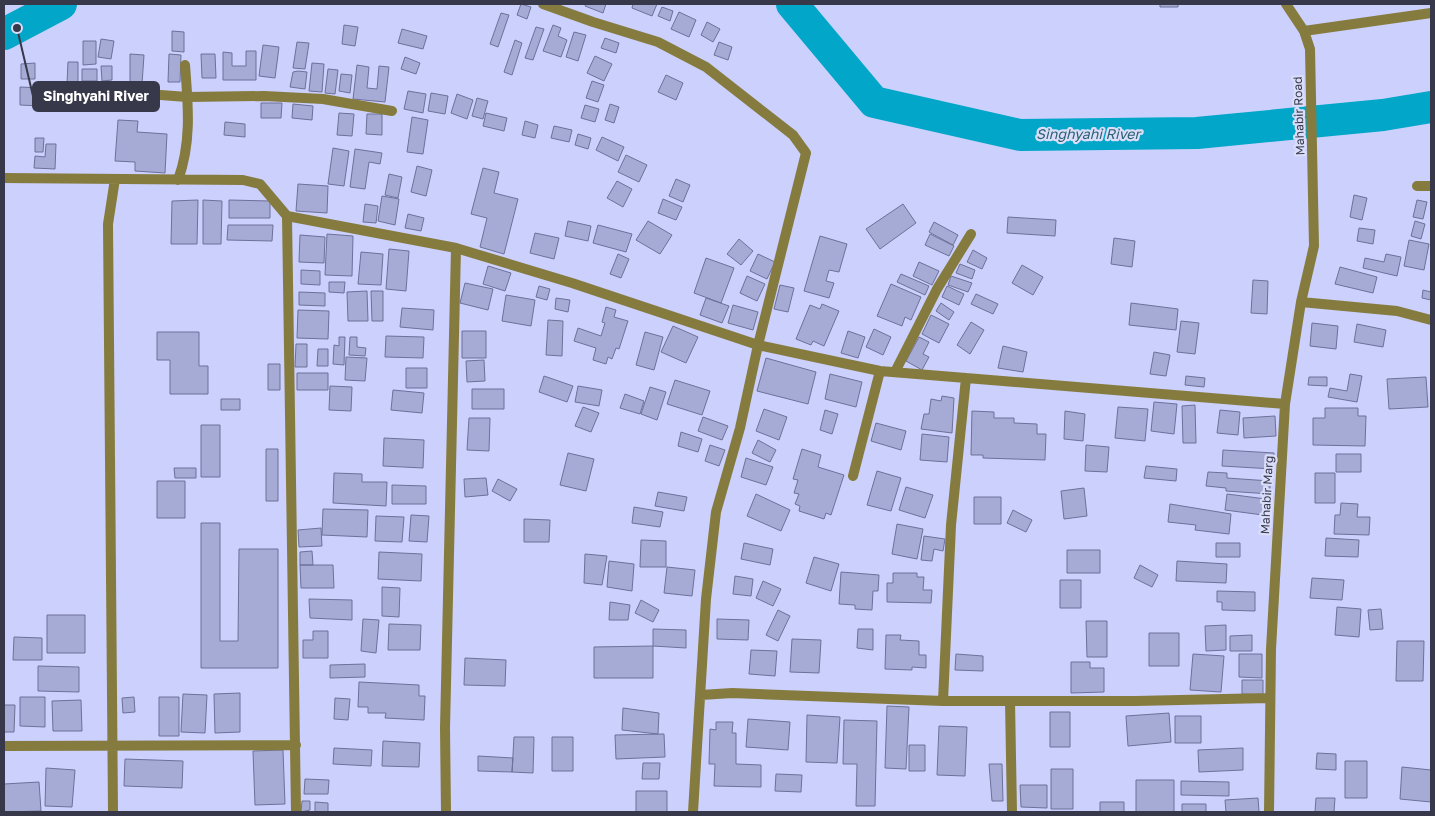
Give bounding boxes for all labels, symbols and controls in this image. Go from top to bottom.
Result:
street label: Mahabir Road [1290,76,1307,156]
callout: Singhyahi River [33,82,159,111]
text: Singhyahi River [43,87,149,104]
water label: Singhyahi River [1036,125,1142,142]
street label: Mahabir Marg [1257,455,1276,535]

